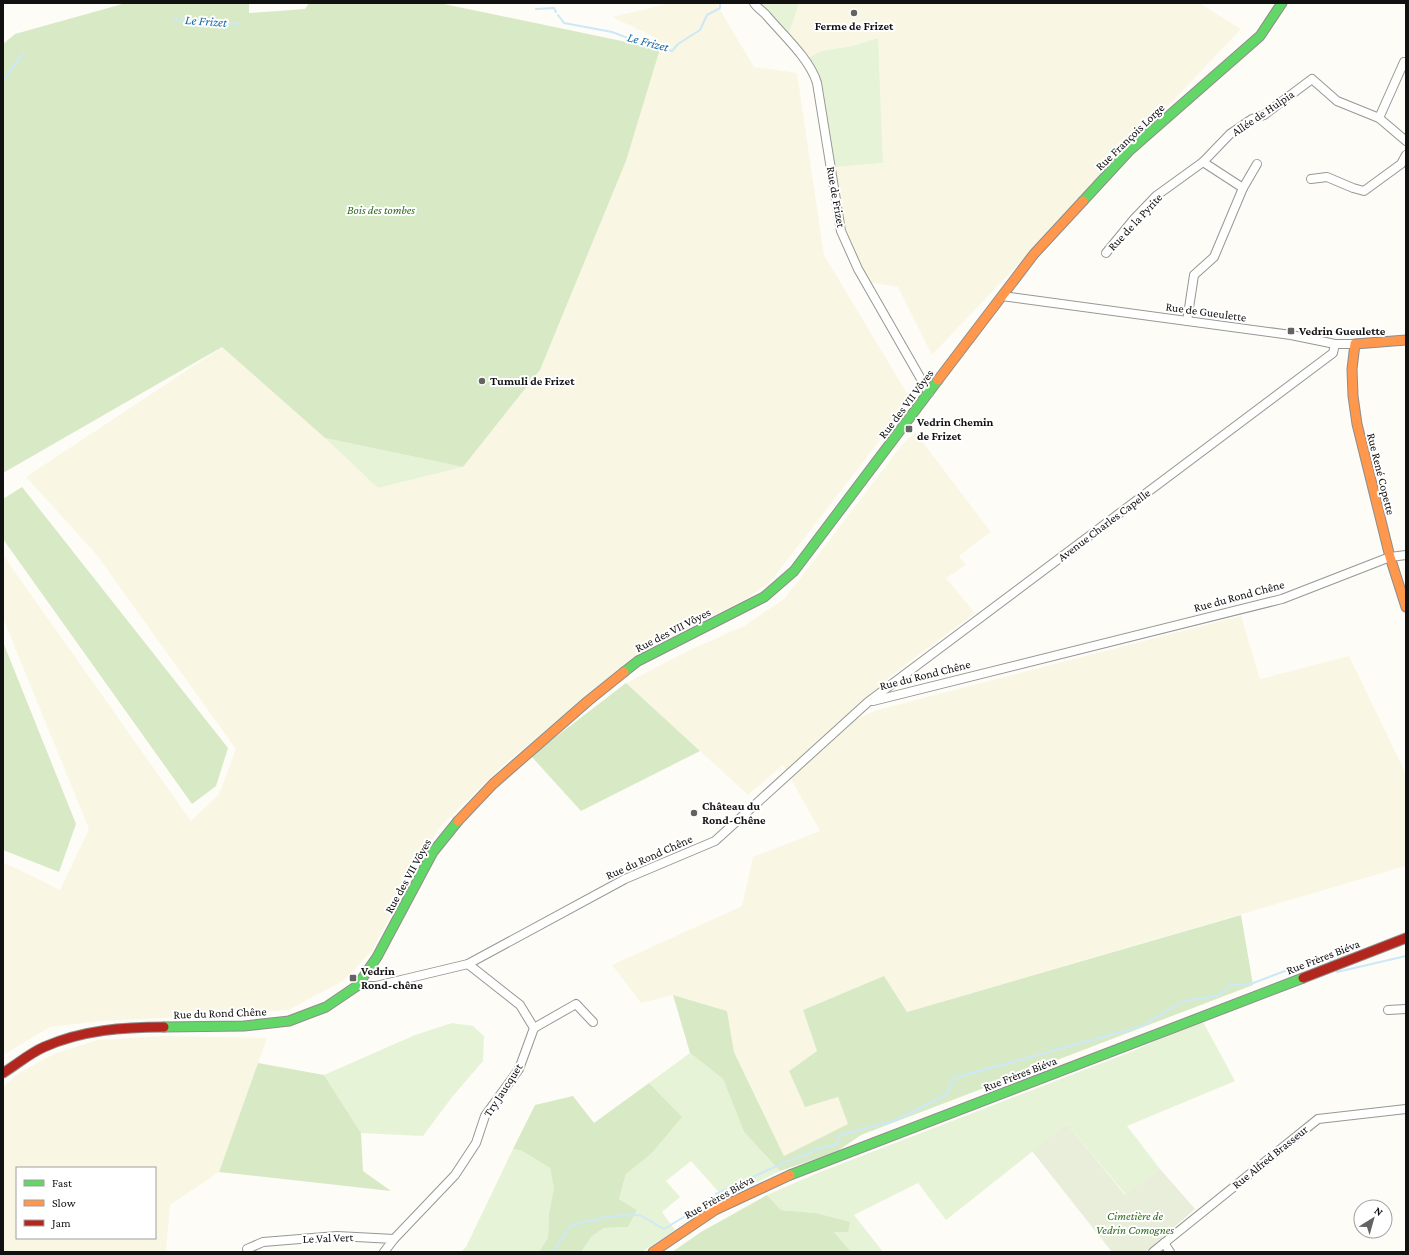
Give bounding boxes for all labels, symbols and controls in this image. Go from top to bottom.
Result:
marker: Ferme de Frizet [849,8,859,18]
water label: Le Frizet [185,12,228,30]
place label: Ferme de Frizet [815,19,894,33]
water label: Le Frizet [626,29,670,55]
street label: Allée de Hulpia [1229,87,1297,139]
street label: Rue François Lorge [1093,101,1167,173]
street label: Rue de Frizet [824,165,848,230]
street label: Rue de la Pyrite [1105,190,1165,254]
park label: Bois des tombes [347,203,415,217]
street label: Rue de Gueulette [1165,299,1247,325]
place label: Vedrin Gueulette [1298,324,1386,338]
marker: Vedrin Gueulette [1286,326,1296,336]
street label: Rue des VII Vôyes [875,366,937,441]
place label: Tumuli de Frizet [490,374,575,388]
marker: Tumuli de Frizet [477,376,487,386]
place label: Vedrin Chemin de Frizet [916,415,994,443]
marker: Vedrin Chemin de Frizet [904,424,914,434]
street label: Rue René Copette [1364,432,1398,516]
street label: Avenue Charles Capelle [1055,486,1153,564]
street label: Rue du Rond Chêne [1192,577,1286,615]
street label: Rue des VII Vôyes [633,605,713,655]
street label: Rue du Rond Chêne [878,657,972,693]
place label: Château du Rond-Chêne [702,799,766,827]
marker: Château du Rond-Chêne [689,808,699,818]
street label: Rue du Rond Chêne [604,832,694,882]
street label: Rue des VII Vôyes [382,836,434,916]
street label: Rue Frères Biéva [1284,936,1362,977]
place label: Vedrin Rond-chêne [360,964,423,992]
marker: Vedrin Rond-chêne [348,973,358,983]
street label: Rue du Rond Chêne [173,1004,267,1022]
street label: Rue Frères Biéva [981,1053,1059,1094]
street label: Try Jaucquet [481,1060,526,1119]
street label: Rue Alfred Brasseur [1229,1122,1311,1192]
legend [16,1167,156,1239]
street label: Rue Frères Biéva [682,1172,757,1222]
text: Fast [52,1176,73,1190]
text: Slow [52,1196,76,1210]
north arrow [1353,1199,1393,1239]
text: N [1372,1204,1386,1218]
park label: Cimetière de Vedrin Comognes [1096,1209,1174,1237]
text: Jam [51,1216,71,1230]
street label: Le Val Vert [302,1230,355,1246]

